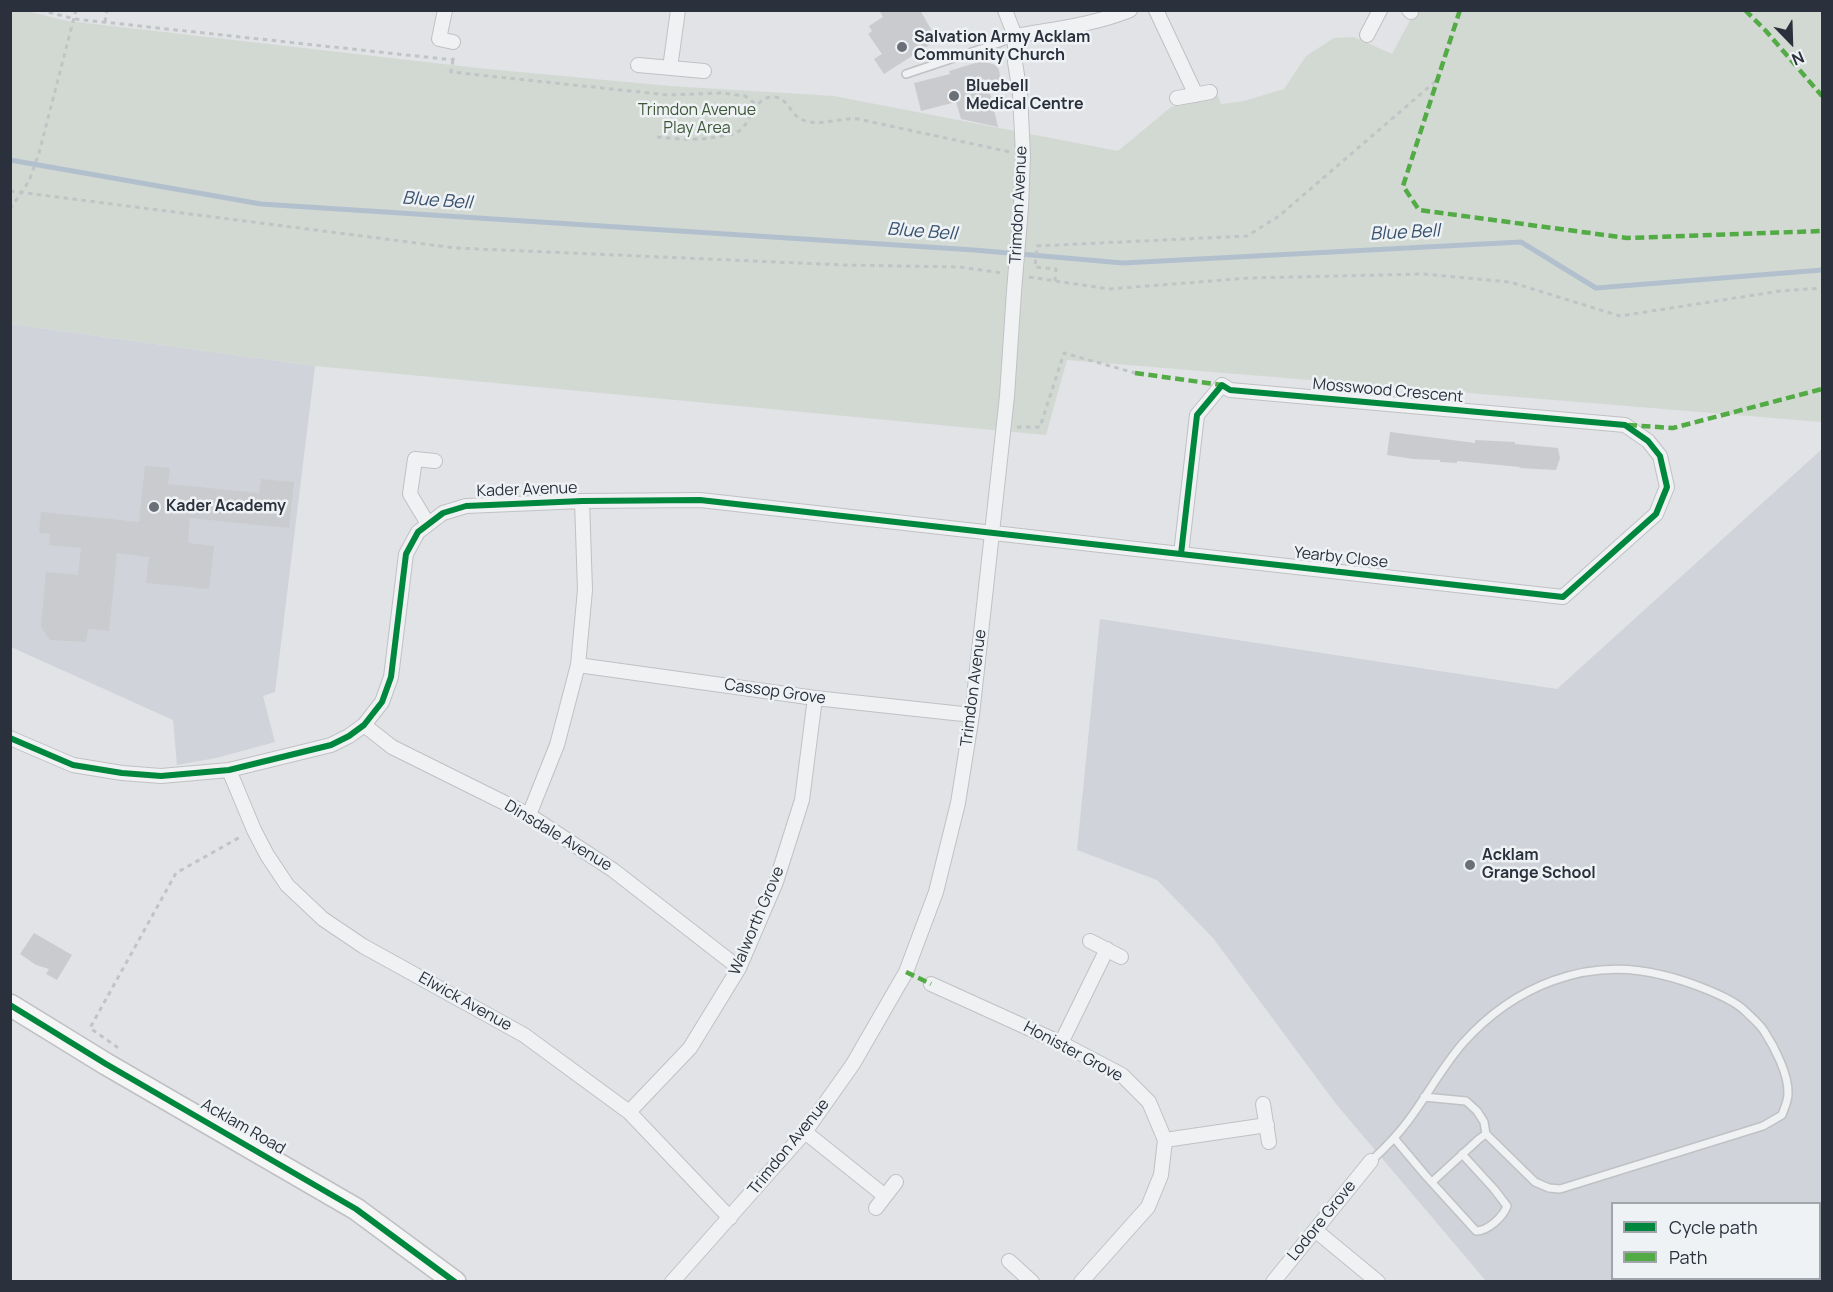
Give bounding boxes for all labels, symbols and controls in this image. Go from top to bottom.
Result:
north arrow [1761,12,1821,72]
place label: Salvation Army Acklam Community Church [914,28,1090,66]
marker: Salvation Army Acklam Community Church [895,40,909,54]
text: N [1788,46,1808,71]
place label: Bluebell Medical Centre [966,77,1084,115]
marker: Bluebell Medical Centre [947,89,961,103]
park label: Trimdon Avenue Play Area [638,101,756,139]
street label: Trimdon Avenue [1006,145,1032,265]
water label: Blue Bell [401,188,473,214]
water label: Blue Bell [886,219,958,245]
water label: Blue Bell [1369,220,1441,246]
street label: Mosswood Crescent [1312,375,1464,407]
street label: Kader Avenue [476,479,578,501]
place label: Kader Academy [166,497,286,517]
marker: Kader Academy [147,500,161,514]
street label: Yearby Close [1293,544,1389,572]
street label: Trimdon Avenue [957,628,991,748]
street label: Cassop Grove [723,675,827,709]
street label: Dinsdale Avenue [501,796,615,876]
place label: Acklam Grange School [1482,846,1596,884]
marker: Acklam Grange School [1463,858,1477,872]
street label: Walworth Grove [725,864,789,978]
street label: Elwick Avenue [415,968,515,1036]
street label: Honister Grove [1020,1018,1126,1086]
street label: Acklam Road [197,1095,289,1159]
street label: Trimdon Avenue [744,1095,834,1199]
street label: Lodore Grove [1284,1177,1360,1265]
legend [1611,1202,1821,1280]
text: Cycle path [1669,1215,1758,1239]
text: Path [1669,1245,1707,1269]

